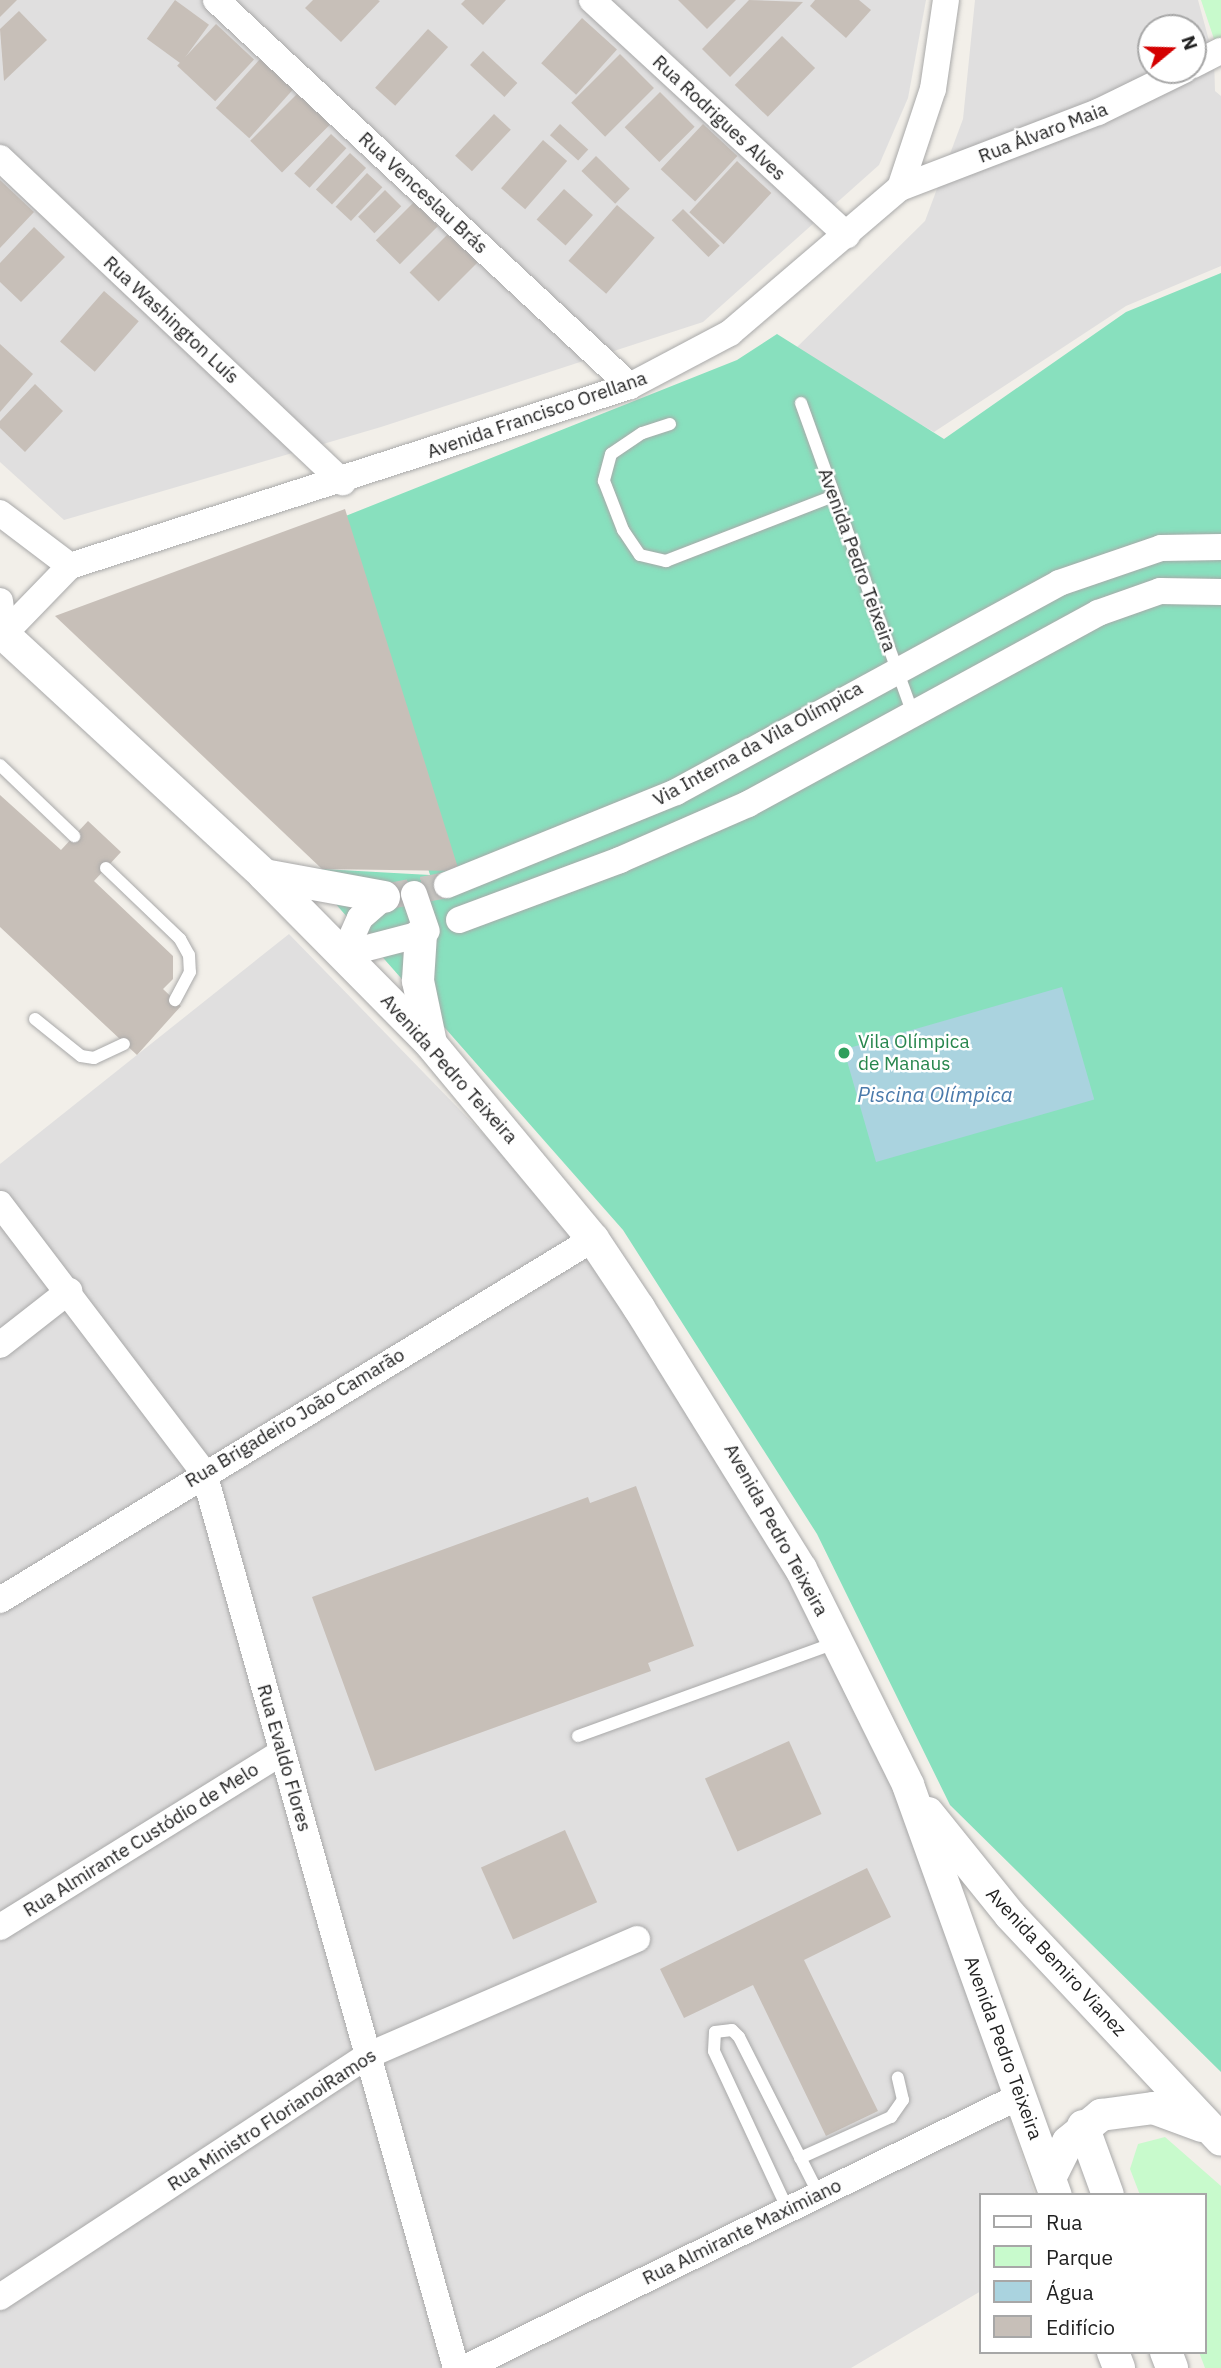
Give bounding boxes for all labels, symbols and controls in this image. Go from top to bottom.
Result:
north arrow [1137,14,1207,84]
text: N [1176,32,1204,53]
street label: Rua Rodrigues Alves [648,50,790,186]
street label: Rua Álvaro Maia [975,98,1111,168]
street label: Rua Venceslau Brás [354,127,492,259]
street label: Rua Washington Luís [99,251,243,389]
street label: Avenida Francisco Orellana [424,367,650,463]
street label: Avenida Pedro Teixeira [813,465,901,655]
street label: Via Interna da Vila Olímpica [649,677,867,811]
street label: Avenida Pedro Teixeira [376,989,522,1149]
place label: Vila Olímpica de Manaus [858,1031,970,1075]
marker: Vila Olímpica de Manaus [836,1045,852,1061]
water label: Piscina Olímpica [857,1081,1013,1107]
street label: Rua Brigadeiro João Camarão [181,1343,409,1493]
street label: Avenida Pedro Teixeira [719,1440,833,1620]
street label: Rua Evaldo Flores [252,1682,316,1834]
street label: Rua Almirante Custódio de Melo [19,1758,263,1922]
street label: Avenida Bemiro Vianez [981,1883,1131,2041]
street label: Avenida Pedro Teixeira [959,1953,1047,2143]
street label: Rua Ministro FlorianoiRamos [163,2044,381,2196]
street label: Rua Almirante Maximiano [639,2174,845,2290]
legend [979,2193,1207,2354]
text: Rua [1046,2208,1083,2236]
text: Parque [1046,2243,1113,2271]
text: Água [1046,2278,1094,2306]
text: Edifício [1046,2313,1115,2341]

